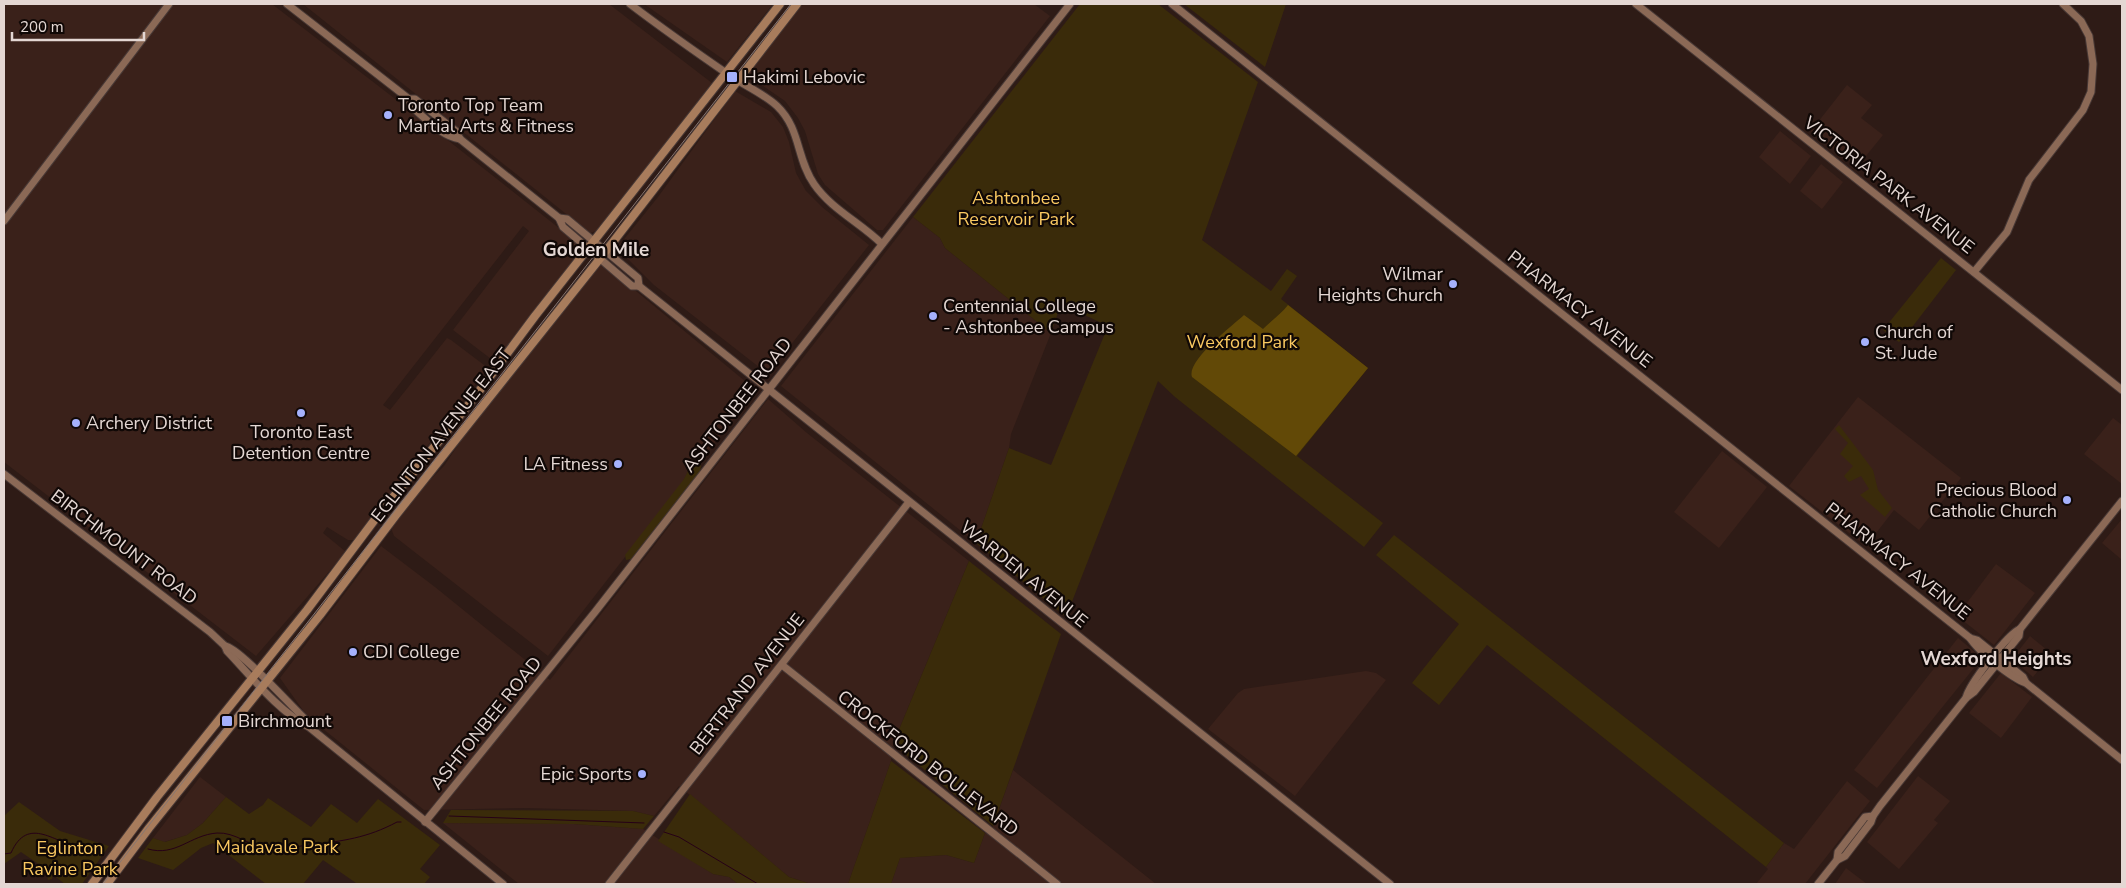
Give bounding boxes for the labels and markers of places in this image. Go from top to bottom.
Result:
place label: Hakimi Lebovic [743,65,865,89]
marker: Hakimi Lebovic [725,70,739,84]
place label: Toronto Top Team Martial Arts & Fitness [398,93,574,138]
marker: Toronto Top Team Martial Arts & Fitness [382,109,394,121]
place label: Wilmar Heights Church [1318,262,1444,307]
marker: Wilmar Heights Church [1447,278,1459,290]
place label: Centennial College - Ashtonbee Campus [943,294,1114,339]
marker: Centennial College - Ashtonbee Campus [927,310,939,322]
place label: Church of St. Jude [1875,320,1954,365]
marker: Church of St. Jude [1859,336,1871,348]
marker: Toronto East Detention Centre [295,407,307,419]
place label: Archery District [86,411,213,435]
marker: Archery District [70,417,82,429]
place label: Toronto East Detention Centre [232,420,370,465]
place label: LA Fitness [523,452,608,476]
marker: LA Fitness [612,458,624,470]
place label: Precious Blood Catholic Church [1929,478,2057,523]
marker: Precious Blood Catholic Church [2061,494,2073,506]
place label: CDI College [363,640,459,664]
marker: CDI College [347,646,359,658]
place label: Birchmount [238,709,332,733]
marker: Birchmount [220,714,234,728]
place label: Epic Sports [540,762,632,786]
marker: Epic Sports [636,768,648,780]

